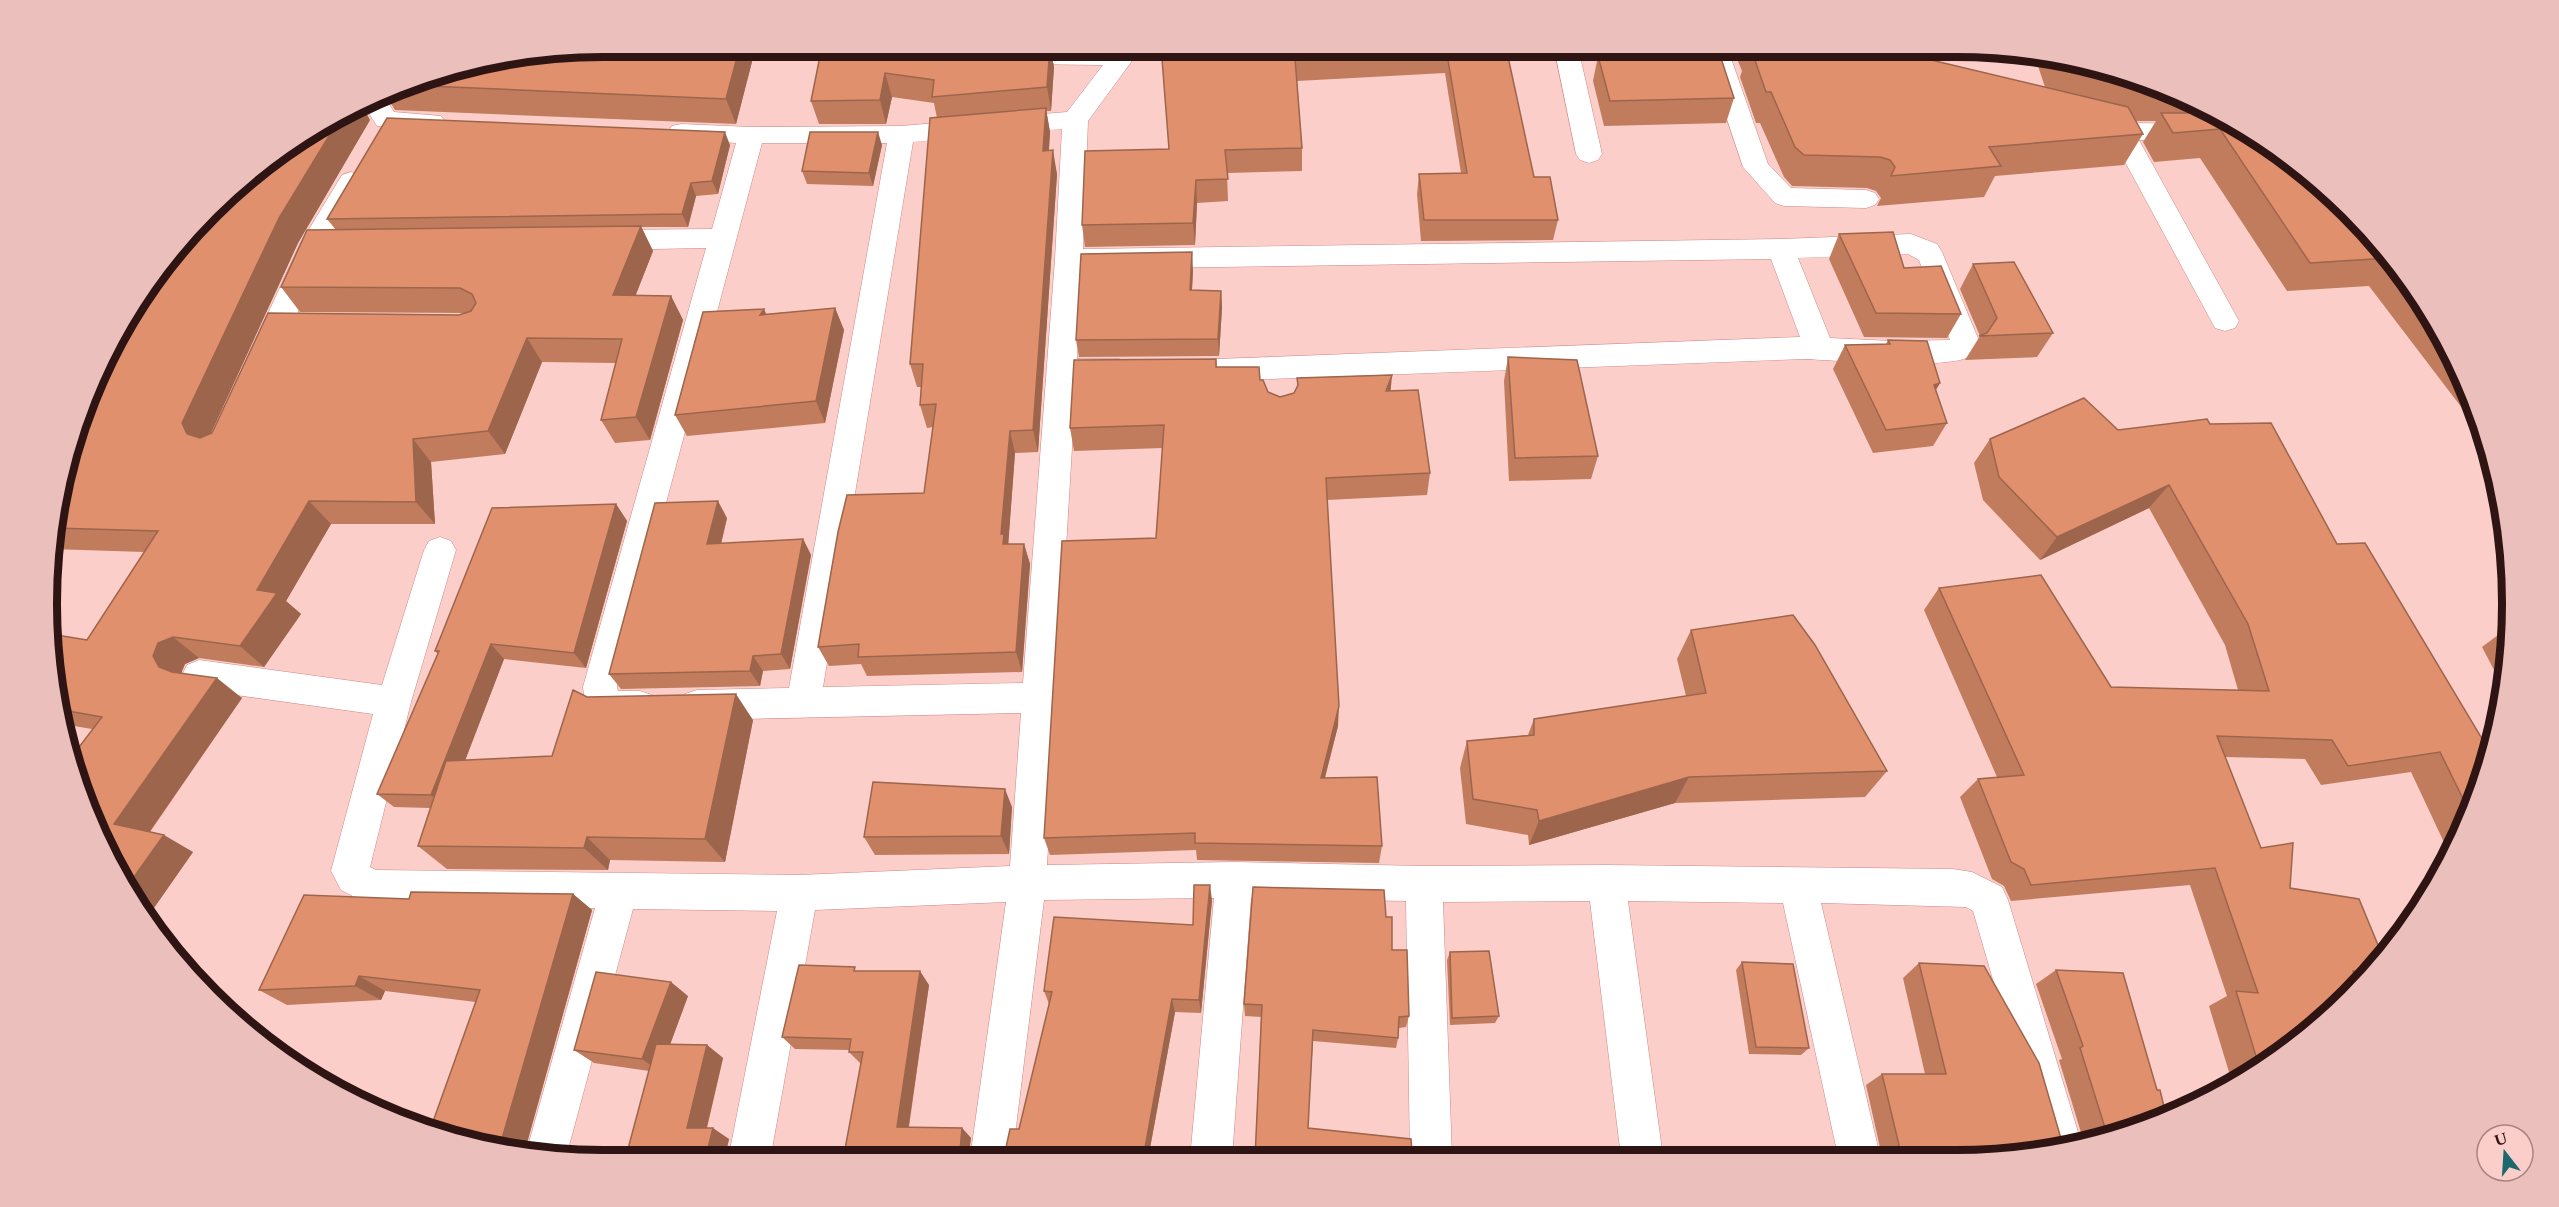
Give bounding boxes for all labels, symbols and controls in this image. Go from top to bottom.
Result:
north arrow [2475,1123,2535,1183]
text: U [2491,1126,2511,1153]

